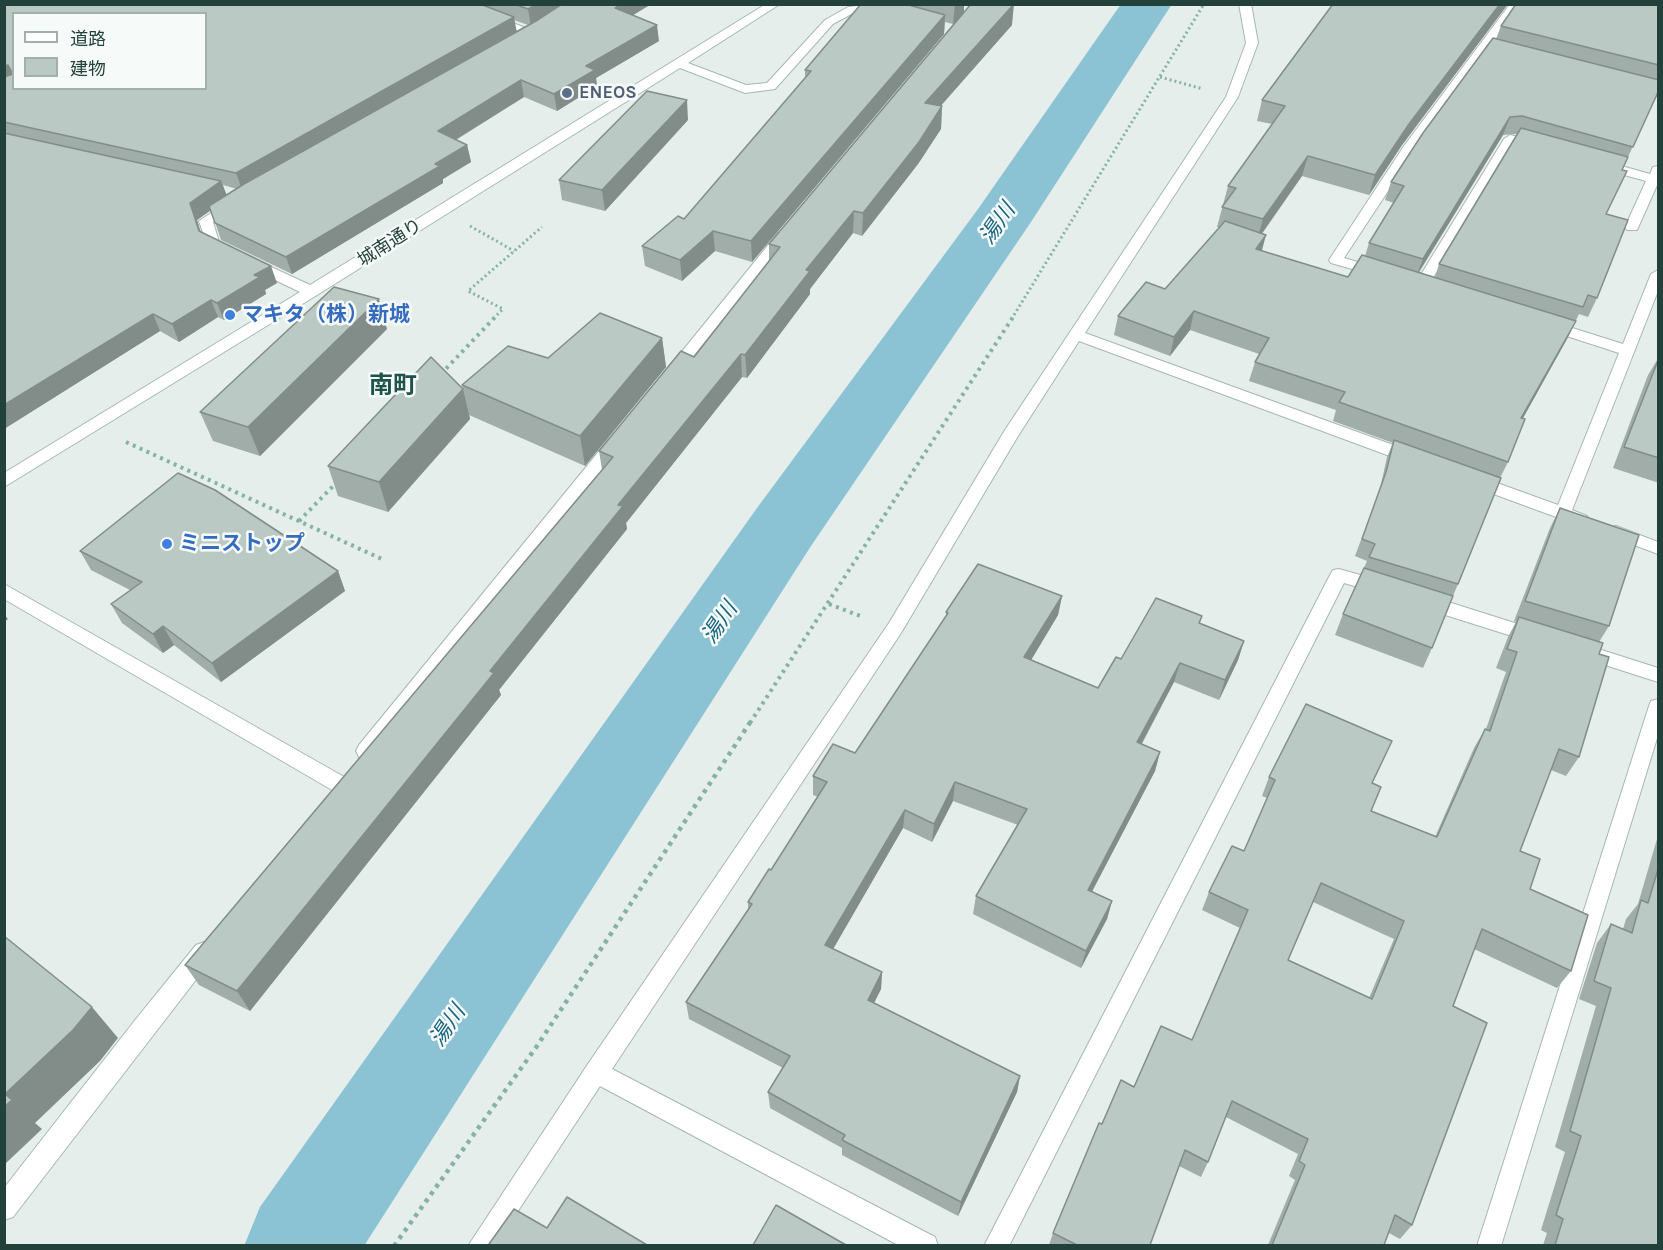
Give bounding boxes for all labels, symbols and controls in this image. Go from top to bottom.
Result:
legend [12,12,207,90]
text: 道路 [70,28,106,50]
text: 建物 [70,58,106,80]
place label: ENEOS [579,82,637,104]
marker: ENEOS [560,86,574,100]
water label: 湯川 [975,198,1021,250]
street label: 城南通り [354,215,426,271]
place label: マキタ（株）新城 [242,302,410,328]
marker: マキタ（株）新城 [223,308,237,322]
district label: 南町 [369,372,417,400]
place label: ミニストップ [179,531,305,557]
marker: ミニストップ [160,537,174,551]
water label: 湯川 [697,597,743,649]
water label: 湯川 [425,1000,471,1052]

